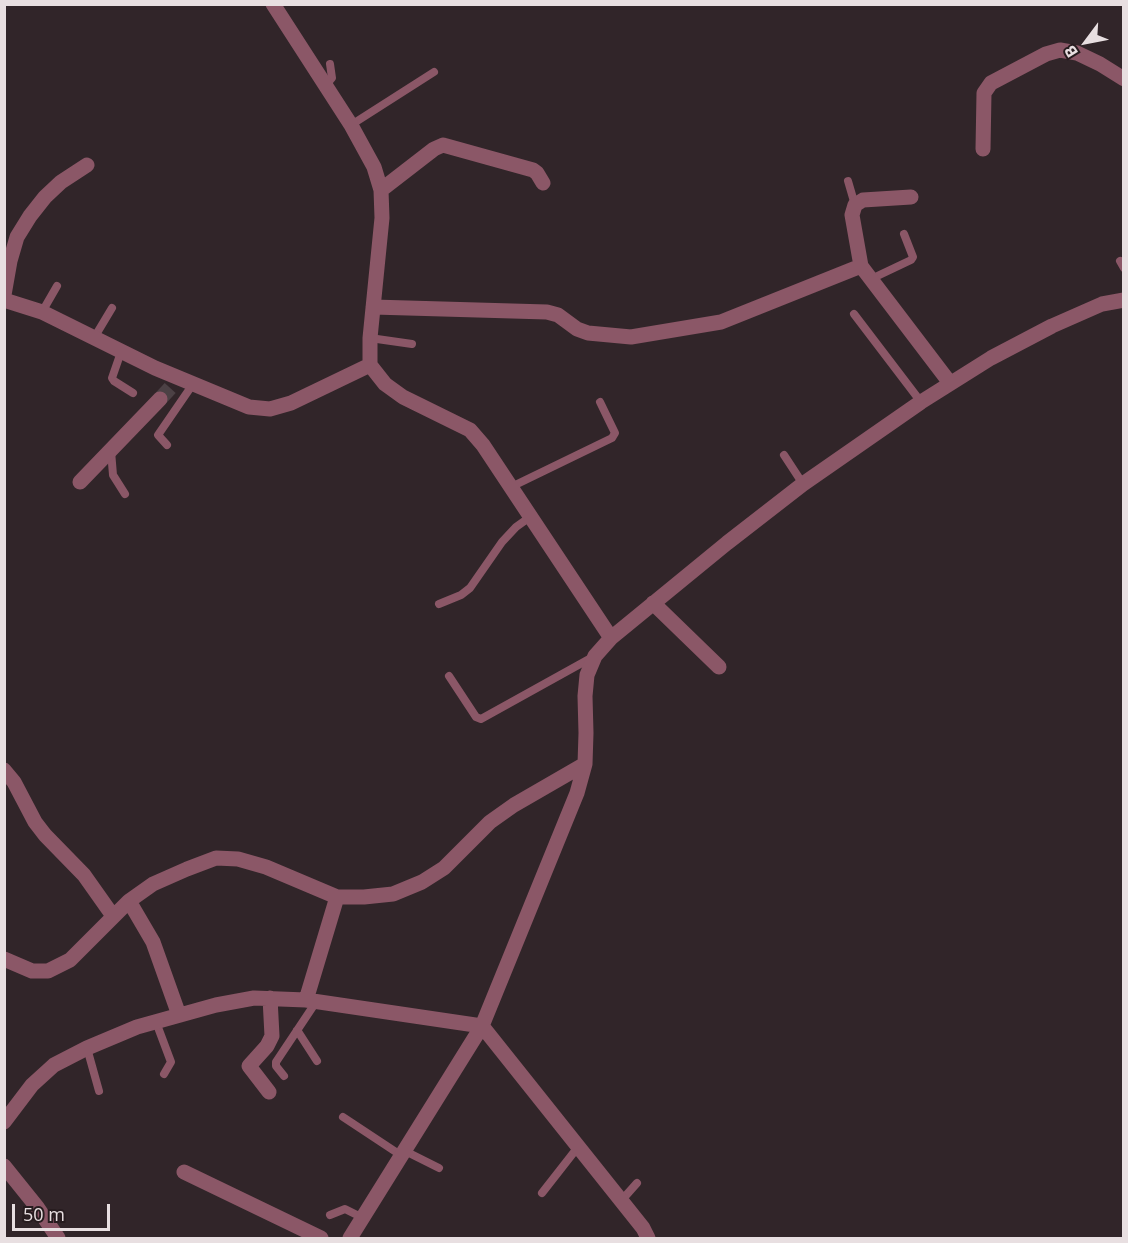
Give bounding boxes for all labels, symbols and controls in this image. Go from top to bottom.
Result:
north arrow [1056,12,1116,72]
text: B [1059,41,1083,62]
scale bar [15,1192,112,1230]
text: 50 m [23,1202,65,1226]

